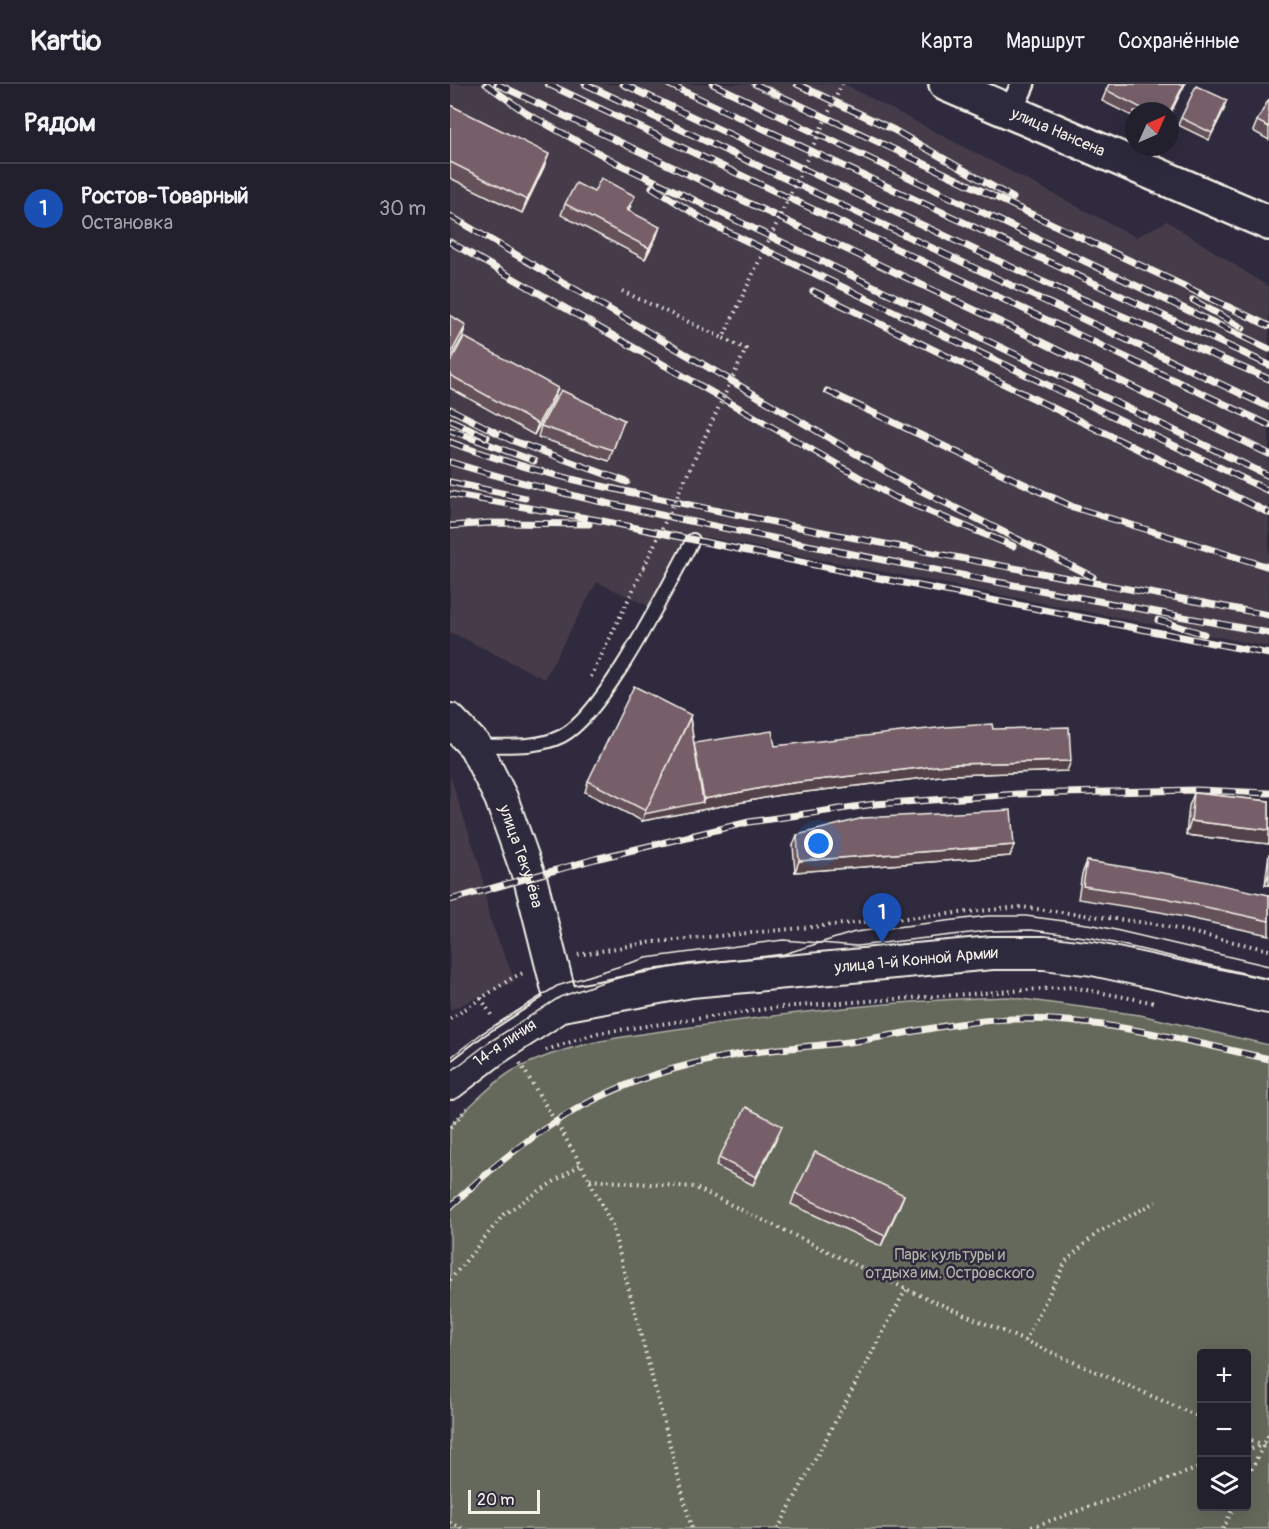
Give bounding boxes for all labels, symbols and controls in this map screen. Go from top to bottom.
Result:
text: Kartio [30,24,101,59]
text: Карта [921,28,973,55]
text: Маршрут [1006,28,1085,55]
text: Сохранённые [1118,28,1239,55]
north arrow [1125,102,1179,156]
street label: улица Нансена [1007,103,1108,161]
text: Рядом [24,107,96,139]
text: Ростов-Товарный [81,182,249,210]
text: 1 [40,196,47,221]
text: 30 m [379,196,426,221]
text: Остановка [81,210,173,235]
street label: улица Текучёва [494,801,547,910]
your location [804,829,833,858]
pin: 1 [862,894,902,943]
street label: улица 1-й Конной Армии [833,943,998,978]
street label: 14-я линия [469,1015,540,1071]
park label: Парк культуры и отдыха им. Островского [865,1245,1035,1283]
map controls [1197,1349,1251,1511]
button: + [1197,1349,1251,1403]
button: − [1197,1403,1251,1457]
button: layers [1197,1457,1251,1511]
scale bar [468,1487,540,1514]
text: 20 m [477,1490,515,1510]

